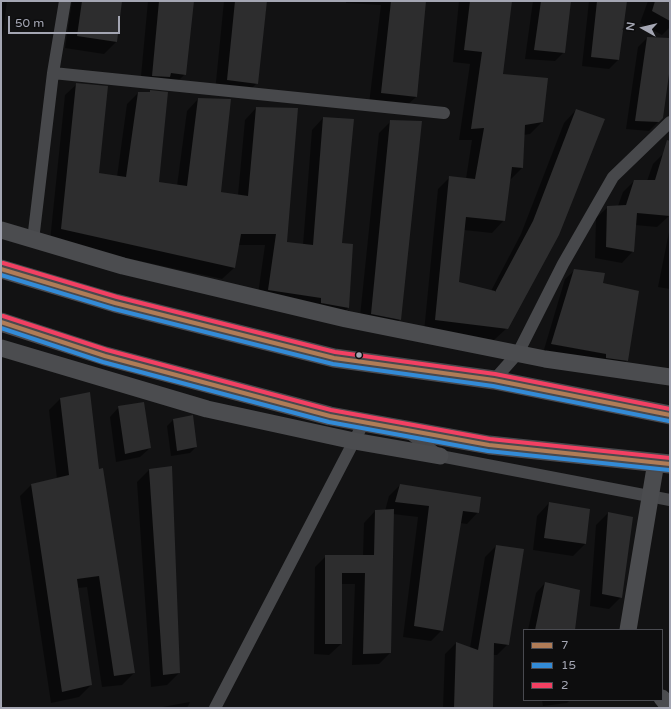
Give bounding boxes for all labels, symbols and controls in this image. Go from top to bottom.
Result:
scale bar [10,8,122,34]
north arrow [623,8,663,48]
text: 50 m [15,16,44,30]
text: N [624,21,638,32]
unlabelled marker [354,350,364,360]
legend [523,629,663,701]
text: 7 [561,638,569,652]
text: 15 [561,658,576,672]
text: 2 [561,678,569,692]

